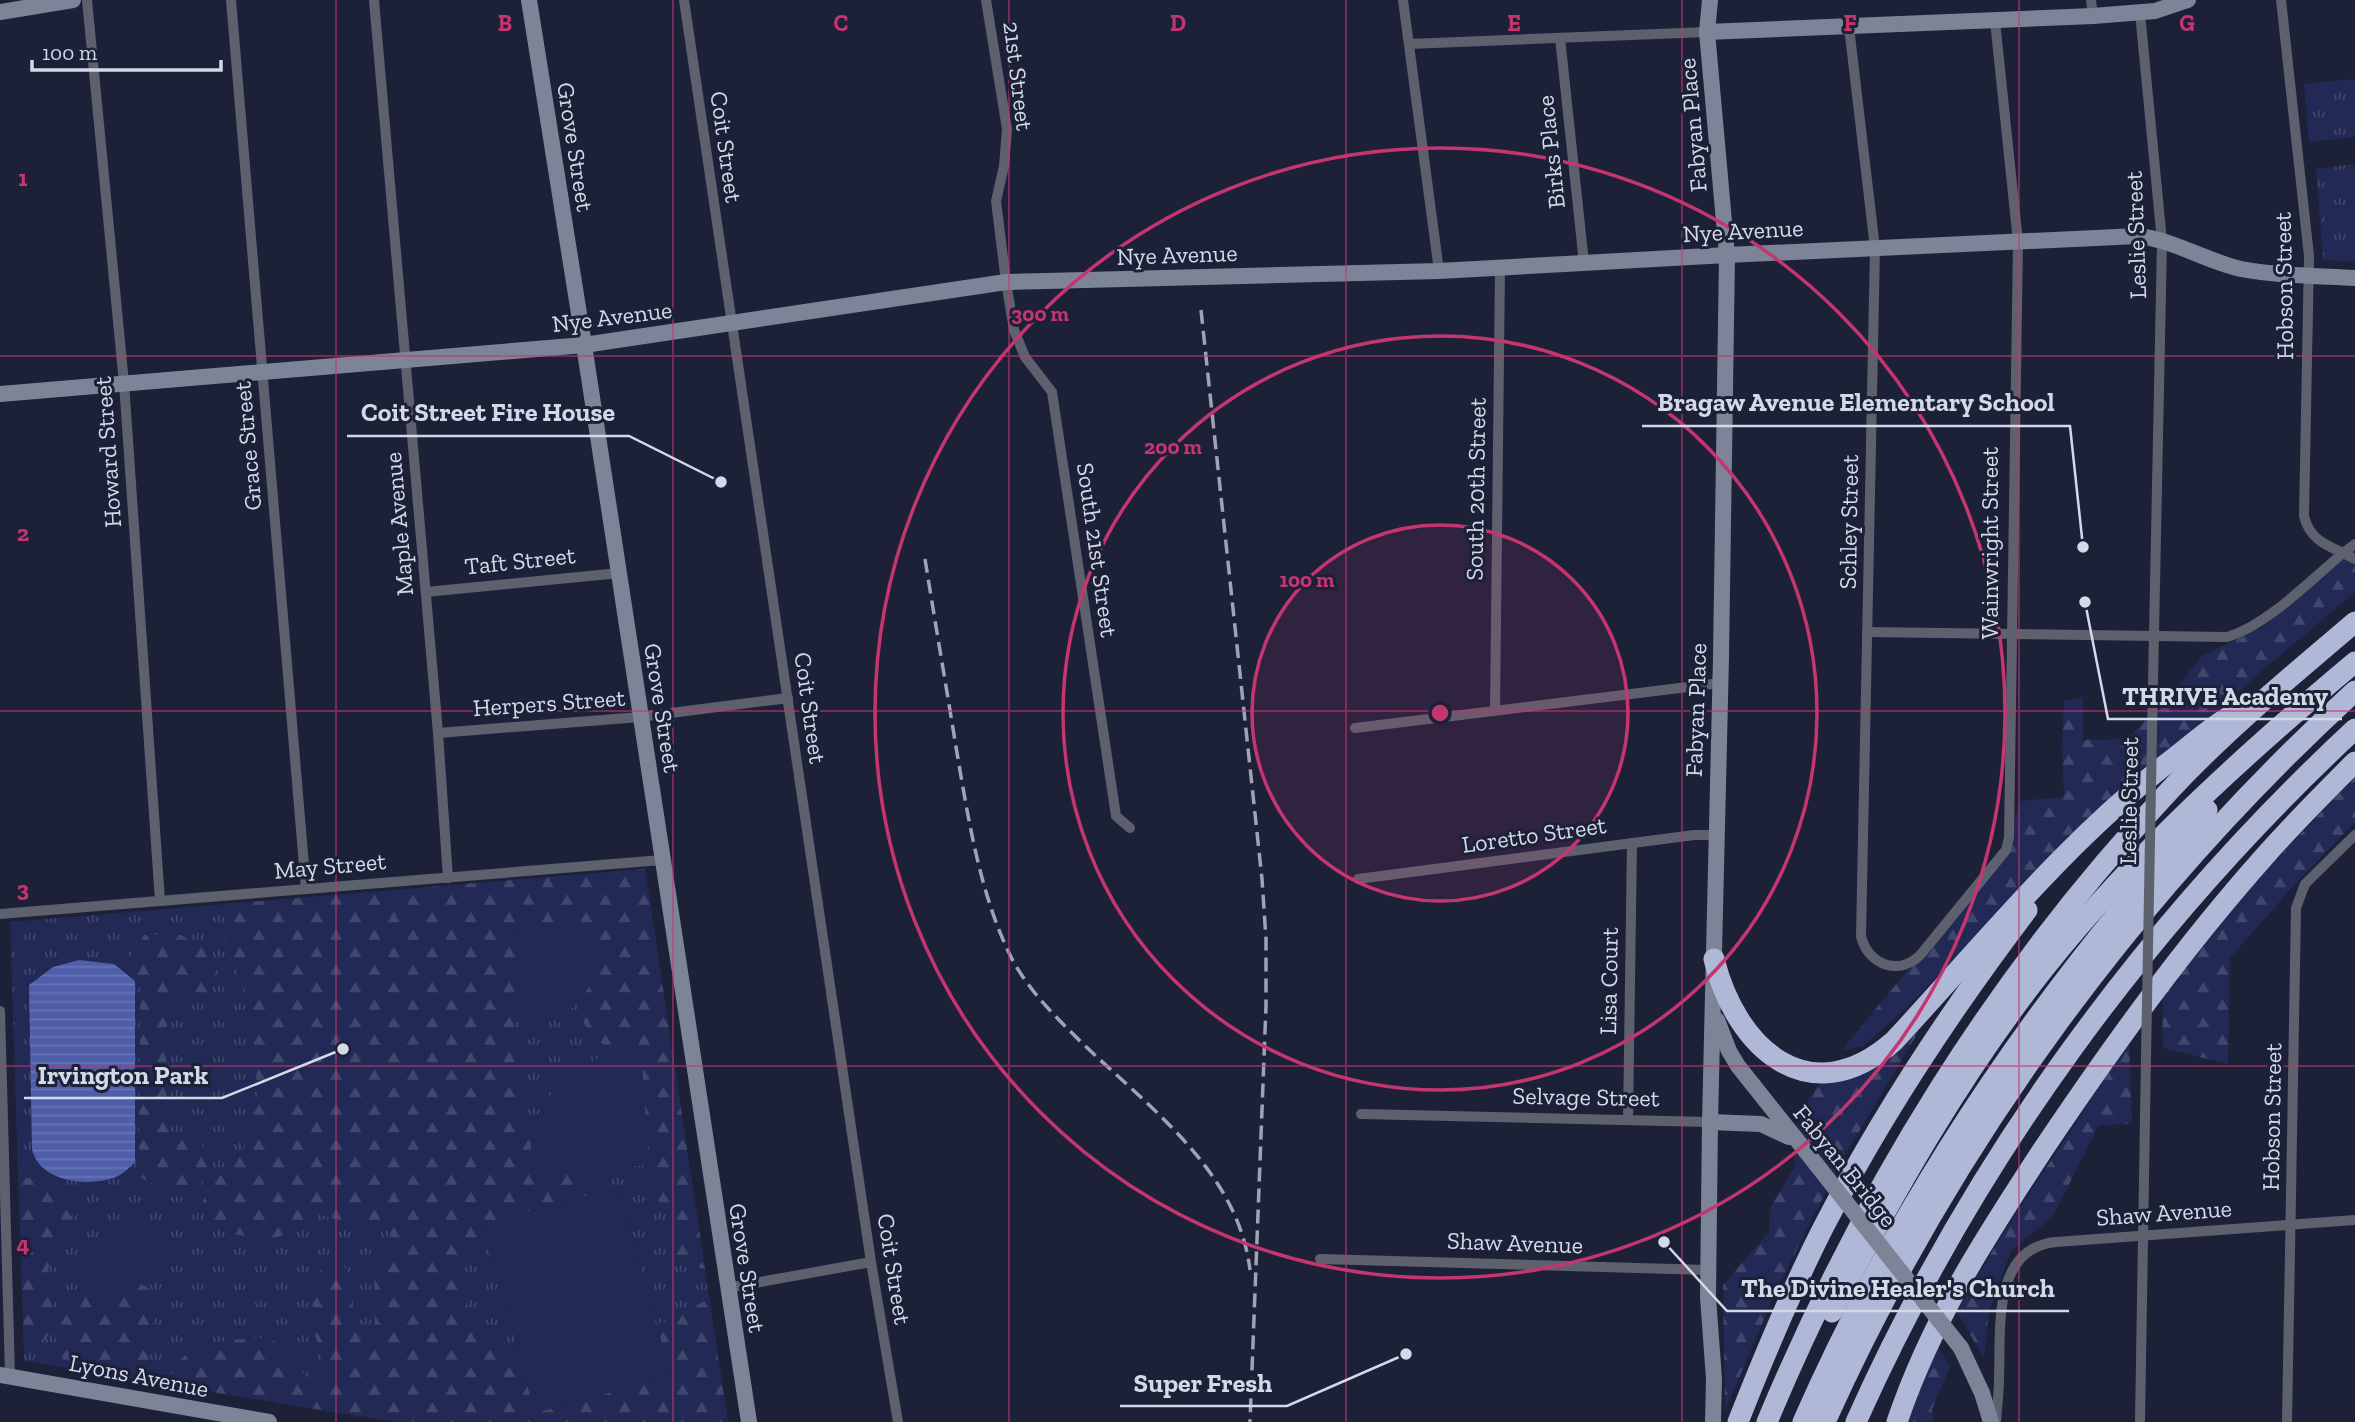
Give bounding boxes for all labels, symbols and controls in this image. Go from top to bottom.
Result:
text: B [498,9,512,37]
text: C [834,9,848,37]
text: D [1170,9,1186,37]
text: E [1507,9,1521,37]
text: F [1843,9,1857,37]
text: G [2179,9,2195,37]
street label: 21st Street [997,20,1040,132]
scale bar [32,28,220,72]
text: 100 m [42,40,97,65]
street label: Fabyan Place [1672,57,1713,193]
street label: Grove Street [551,80,600,214]
street label: Coit Street [704,89,749,205]
street label: Birks Place [1530,94,1571,210]
text: 1 [18,164,28,192]
street label: Leslie Street [2119,170,2152,299]
street label: Hobson Street [2268,212,2299,360]
street label: Nye Avenue [1682,213,1804,248]
street label: Nye Avenue [1116,238,1238,271]
street label: Nye Avenue [550,295,674,338]
text: 300 m [1011,301,1069,326]
street label: Howard Street [88,375,127,529]
callout: Bragaw Avenue Elementary School [1642,379,2070,426]
street label: Grace Street [227,380,268,512]
text: Bragaw Avenue Elementary School [1657,386,2055,418]
callout: Coit Street Fire House [347,389,629,436]
text: Coit Street Fire House [361,396,615,428]
street label: South 20th Street [1459,397,1492,581]
text: 200 m [1144,434,1202,459]
street label: Wainwright Street [1975,447,2004,639]
street label: Maple Avenue [378,451,419,597]
street label: Schley Street [1833,454,1864,590]
street label: South 21st Street [1071,461,1124,639]
text: 2 [17,519,29,547]
street label: Taft Street [463,540,577,581]
text: 100 m [1280,567,1335,592]
street label: Grove Street [638,641,687,775]
street label: Fabyan Place [1679,642,1712,778]
street label: Coit Street [788,650,833,766]
callout: THRIVE Academy [2108,672,2342,719]
text: THRIVE Academy [2122,680,2328,712]
street label: Herpers Street [472,683,626,722]
centre of rings [1428,701,1452,725]
street label: Leslie Street [2113,737,2144,865]
street label: Loretto Street [1460,810,1608,859]
street label: May Street [273,846,387,885]
text: 3 [17,875,29,903]
street label: Lisa Court [1593,927,1624,1035]
street label: Hobson Street [2256,1043,2287,1191]
callout: Irvington Park [24,1051,222,1098]
text: Irvington Park [38,1059,209,1091]
street label: Selvage Street [1512,1081,1660,1112]
street label: Fabyan Bridge [1787,1099,1904,1233]
street label: Shaw Avenue [2095,1193,2233,1232]
street label: Grove Street [723,1201,772,1335]
street label: Coit Street [871,1211,918,1327]
street label: Shaw Avenue [1447,1226,1583,1259]
text: 4 [16,1230,30,1258]
callout: The Divine Healer's Church [1727,1264,2069,1311]
text: The Divine Healer's Church [1741,1272,2055,1304]
street label: Lyons Avenue [67,1348,211,1403]
callout: Super Fresh [1120,1359,1287,1406]
text: Super Fresh [1134,1367,1272,1399]

